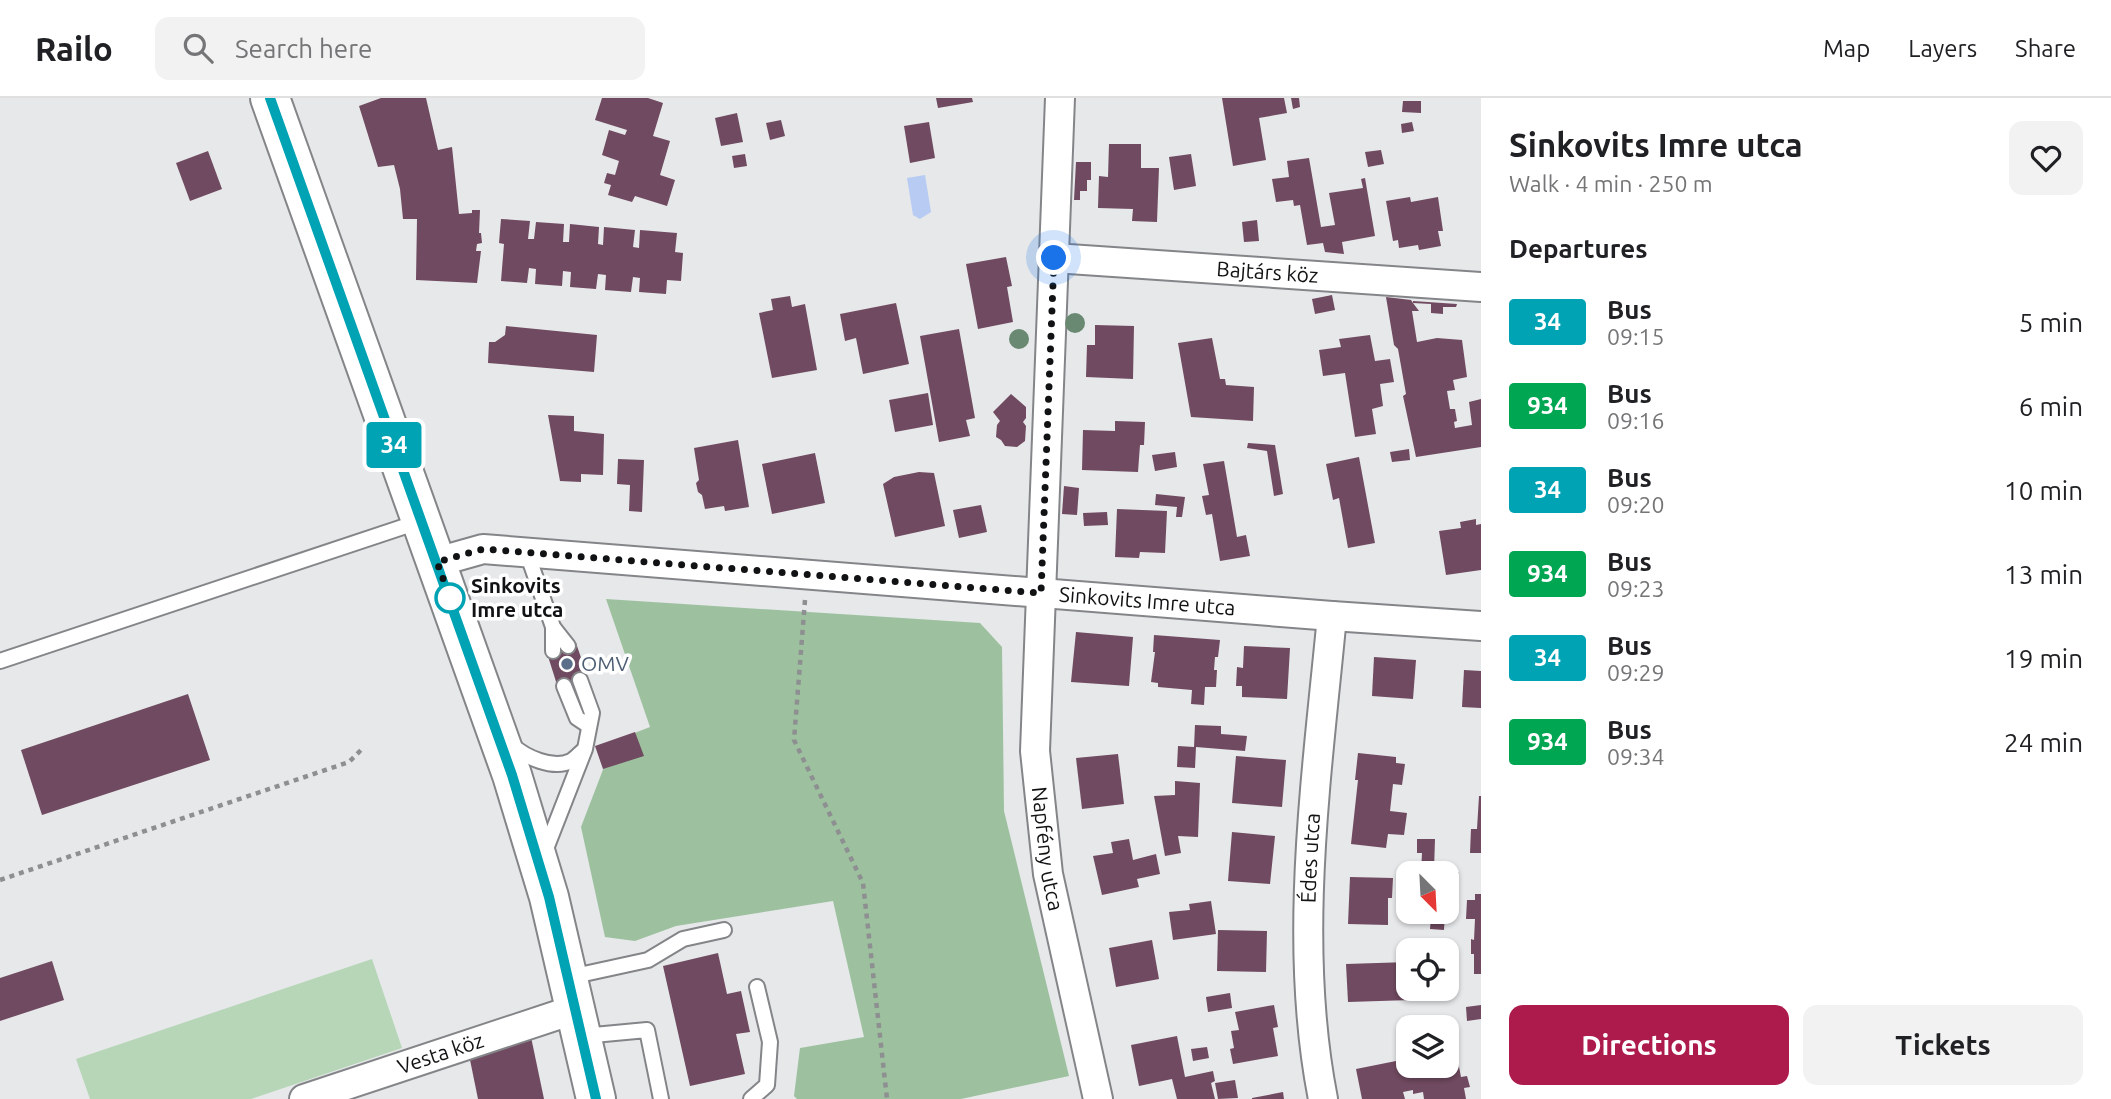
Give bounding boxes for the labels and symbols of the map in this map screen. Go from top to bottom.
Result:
your location [1036,240,1071,275]
street label: Bajtárs köz [1216,256,1319,287]
line badge: 34 [362,422,426,468]
place label: Sinkovits Imre utca [471,573,563,621]
street label: Sinkovits Imre utca [1058,581,1236,619]
marker: Sinkovits Imre utca [435,583,465,613]
place label: OMV [581,651,630,675]
marker: OMV [559,656,575,672]
street label: Napfény utca [1028,785,1069,913]
street label: Édes utca [1296,812,1324,903]
north arrow [1396,861,1460,924]
street label: Vesta köz [394,1027,486,1078]

